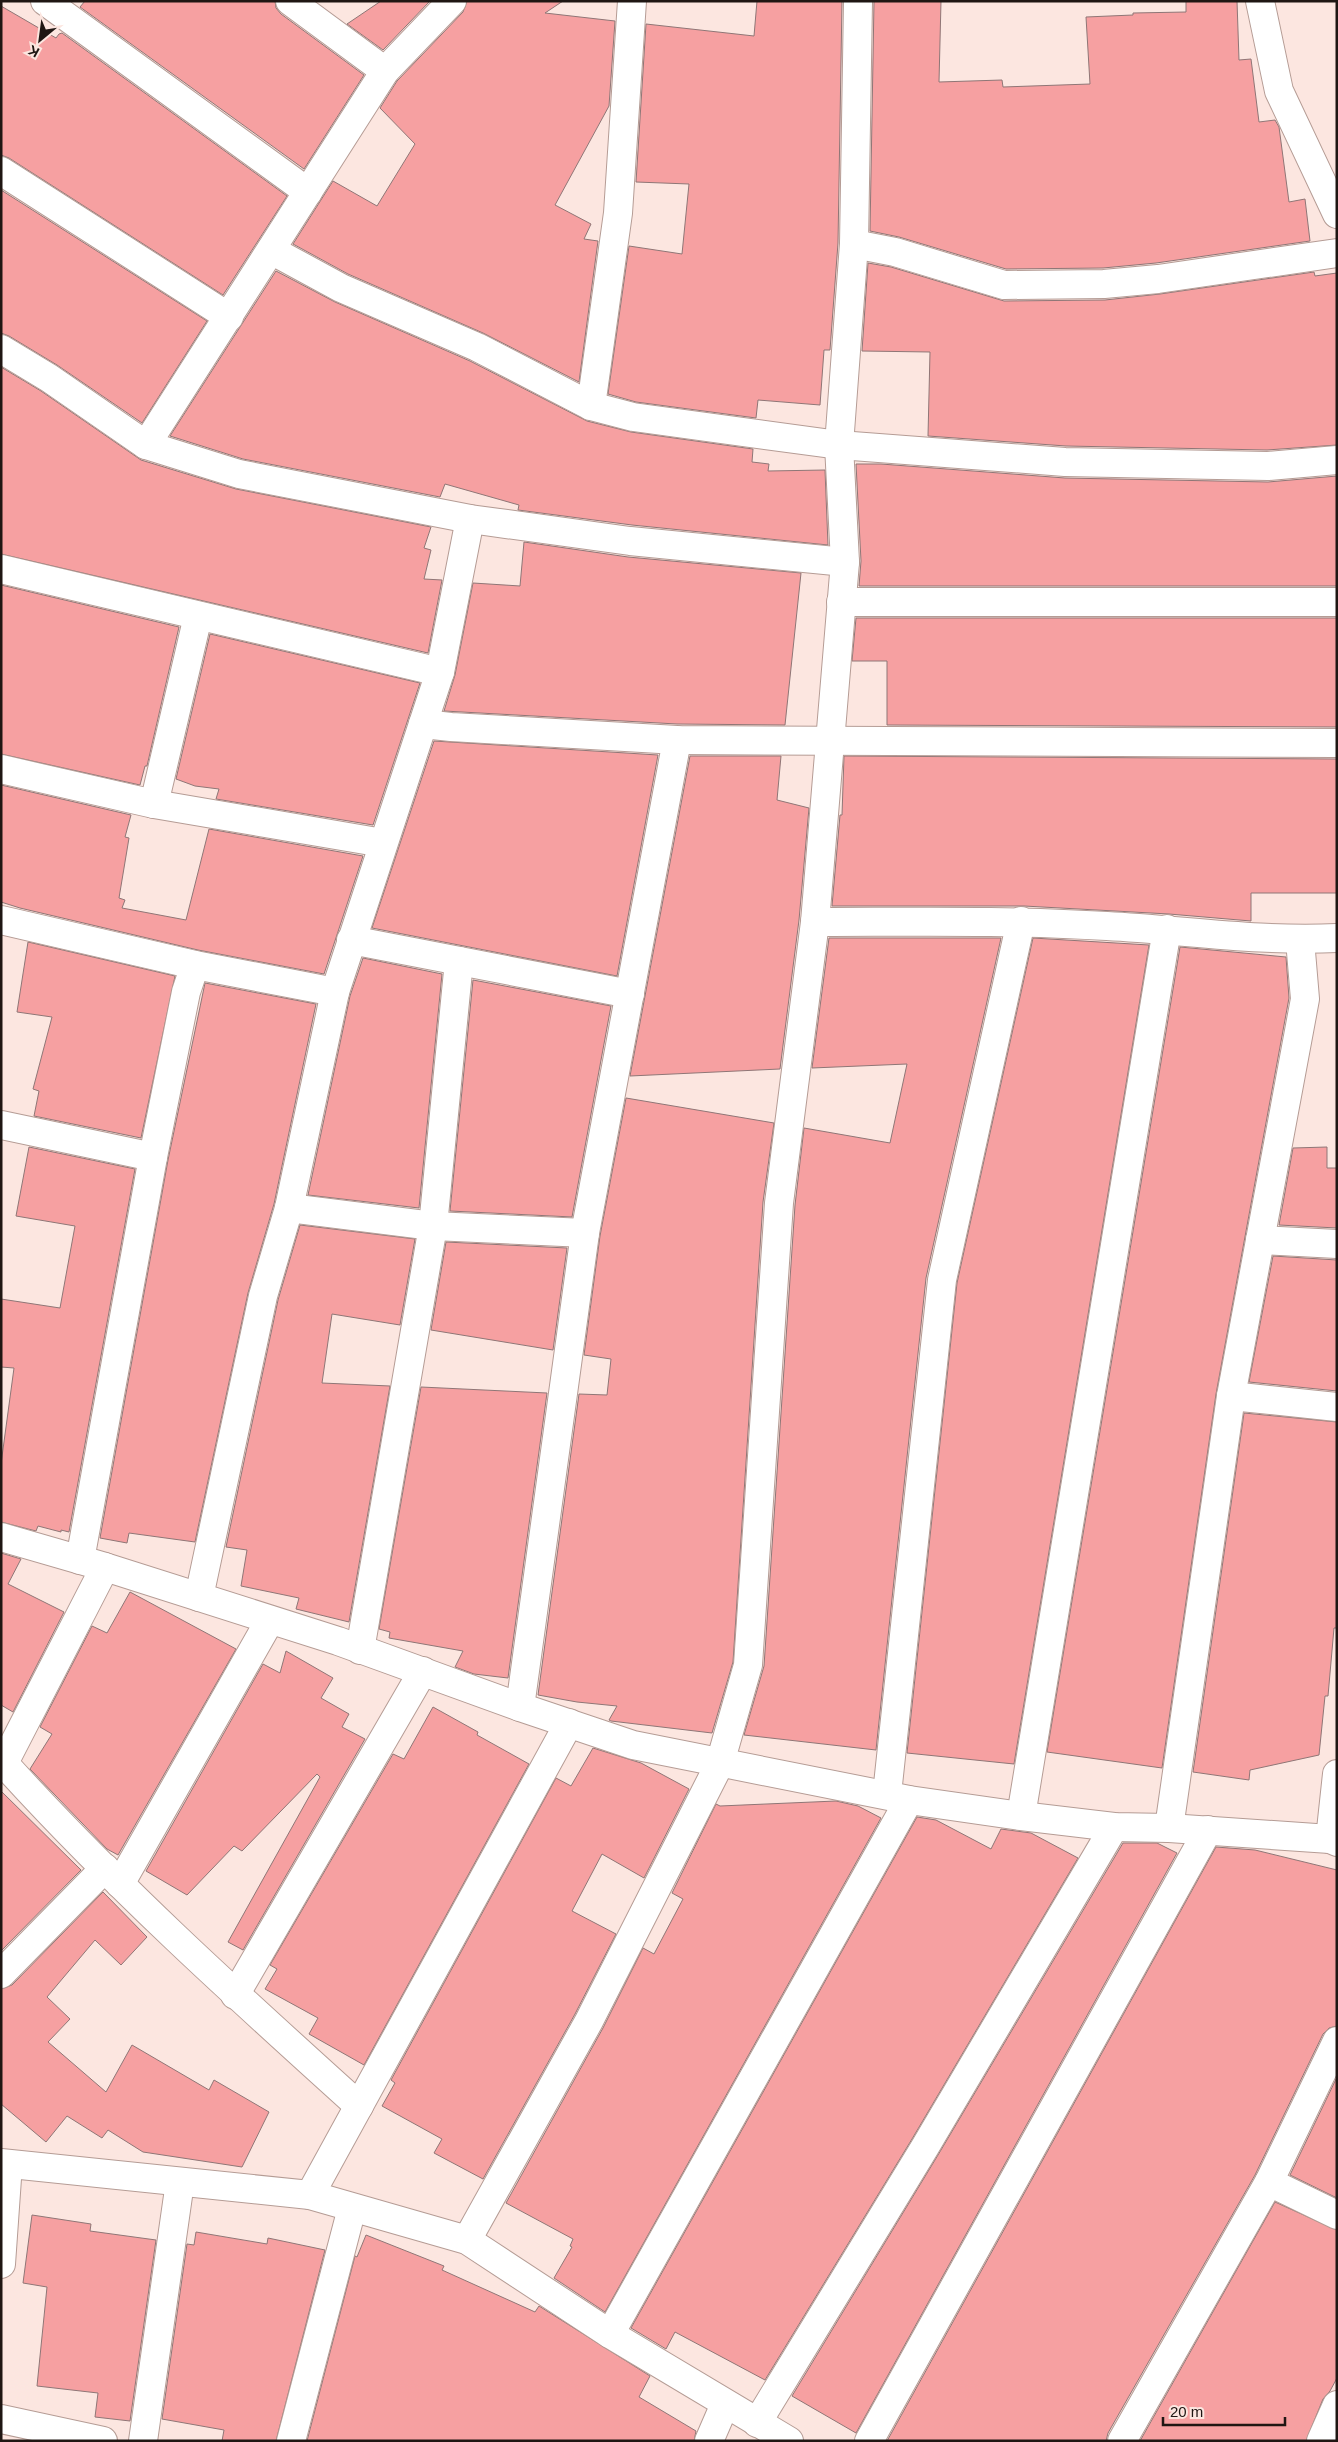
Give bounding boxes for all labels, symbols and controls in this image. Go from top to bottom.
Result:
north arrow [15,15,65,65]
text: K [25,42,42,61]
scale bar [1163,2394,1286,2426]
text: 20 m [1170,2403,1203,2420]

